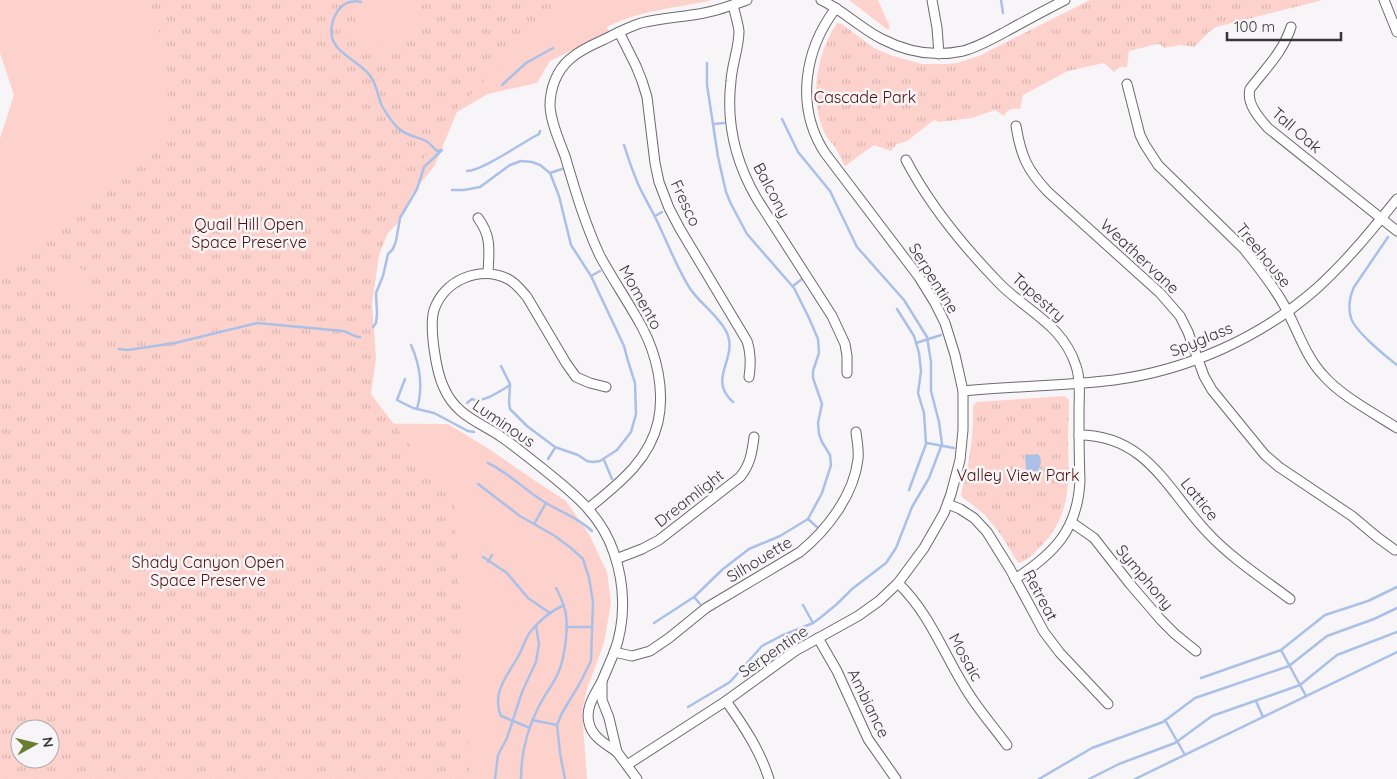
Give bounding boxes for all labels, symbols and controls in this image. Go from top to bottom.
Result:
scale bar [1227,10,1341,42]
text: 100 m [1234,17,1275,36]
park label: Cascade Park [814,87,916,107]
street label: Tall Oak [1268,103,1326,157]
street label: Balcony [749,159,795,221]
street label: Fresco [667,176,705,230]
park label: Quail Hill Open Space Preserve [191,214,307,252]
street label: Weathervane [1096,214,1184,298]
street label: Treehouse [1232,219,1296,291]
street label: Serpentine [905,239,963,317]
street label: Momento [615,261,667,333]
street label: Tapestry [1008,268,1070,326]
street label: Spyglass [1167,317,1235,361]
street label: Luminous [469,395,539,451]
street label: Dreamlight [650,465,728,531]
park label: Valley View Park [956,465,1080,485]
street label: Lattice [1177,473,1223,525]
street label: Silhouette [723,532,795,586]
street label: Symphony [1112,540,1178,614]
park label: Shady Canyon Open Space Preserve [132,552,284,590]
street label: Retreat [1019,566,1063,624]
street label: Serpentine [735,621,811,681]
street label: Mosaic [945,629,987,685]
street label: Ambiance [844,665,894,741]
north arrow [10,719,60,769]
text: N [38,736,58,749]

